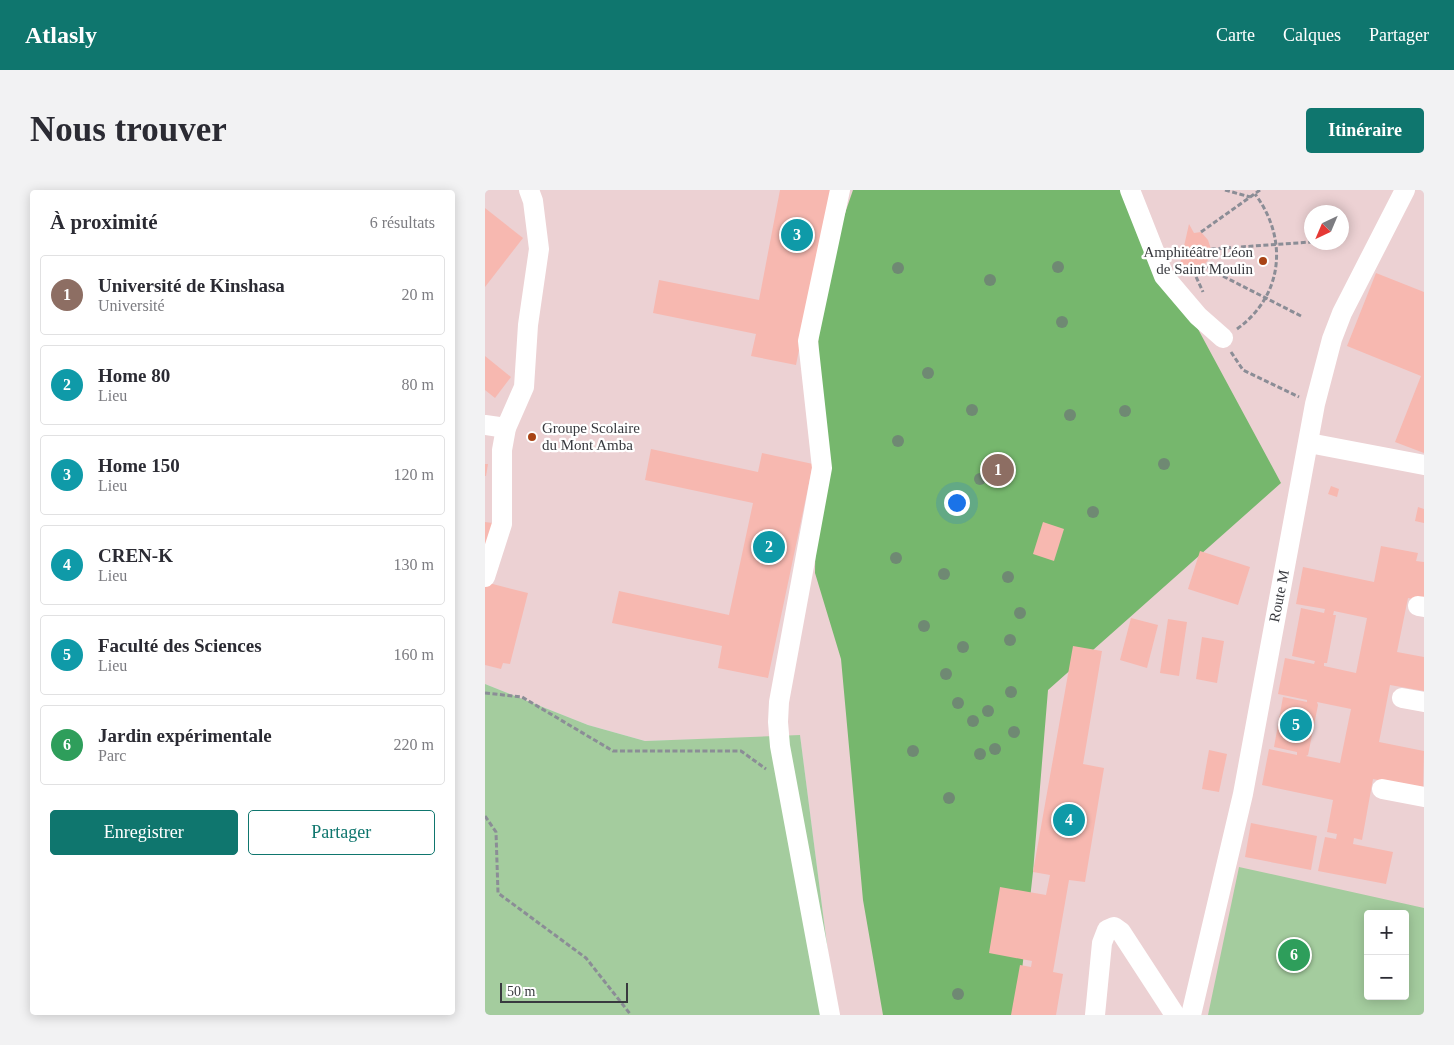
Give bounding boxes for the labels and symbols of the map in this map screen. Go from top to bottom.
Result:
north arrow [1304,205,1349,250]
pin: 3 [781,216,813,254]
place label: Amphitéâtre Léon de Saint Moulin [1143,244,1253,277]
marker: Amphitéâtre Léon de Saint Moulin [1257,255,1269,267]
place label: Groupe Scolaire du Mont Amba [542,420,640,453]
marker: Groupe Scolaire du Mont Amba [526,431,538,443]
pin: 1 [982,451,1014,489]
your location [944,490,970,516]
pin: 2 [753,528,785,566]
street label: Route M [1266,568,1292,624]
pin: 5 [1280,706,1312,744]
pin: 4 [1053,801,1085,839]
pin: 6 [1278,936,1310,974]
scale bar [500,980,627,1003]

